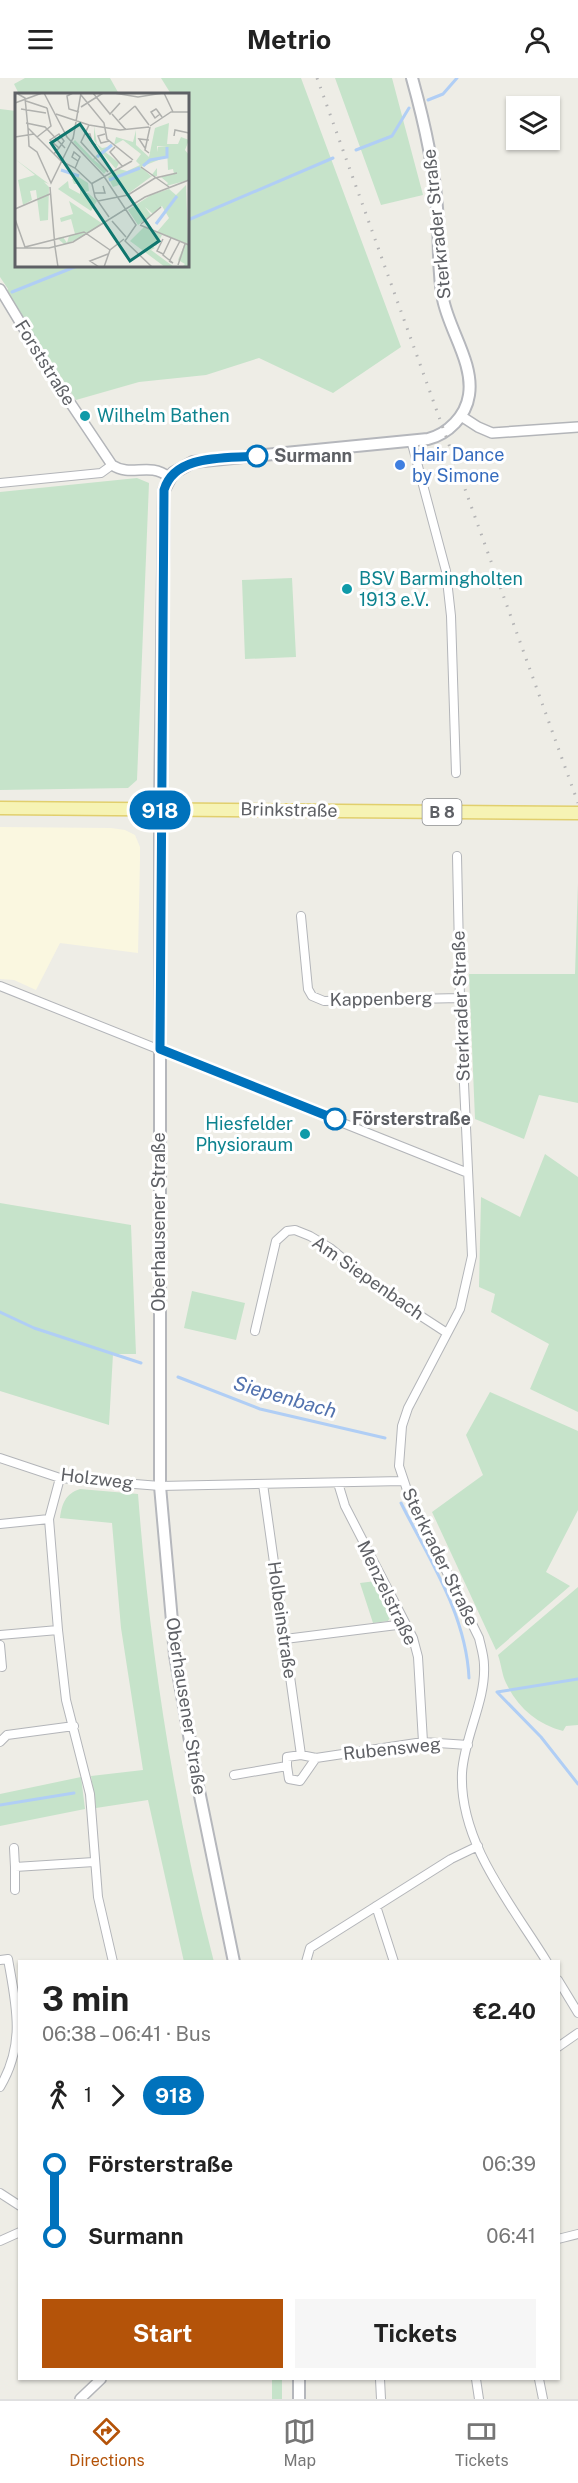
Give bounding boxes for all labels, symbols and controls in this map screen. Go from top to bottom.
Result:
icon: menu [24,23,57,56]
text: Metrio [247,23,331,55]
icon: person [521,23,554,56]
inset map [15,93,189,267]
map controls [506,96,560,150]
button: layers [506,96,560,150]
street label: Sterkrader Straße [418,148,455,300]
street label: Forststraße [11,316,80,409]
place label: Wilhelm Bathen [97,405,230,426]
marker: Wilhelm Bathen [78,409,92,423]
place label: Hair Dance by Simone [412,444,504,486]
marker: Surmann [246,445,268,467]
place label: Surmann [274,445,352,466]
marker: Hair Dance by Simone [393,458,407,472]
place label: BSV Barmingholten 1913 e.V. [359,568,523,610]
marker: BSV Barmingholten 1913 e.V. [340,582,354,596]
line badge: 918 [126,790,195,830]
text: 918 [142,798,178,823]
street label: Brinkstraße [240,798,338,821]
road number: B 8 [422,799,462,825]
street label: Sterkrader Straße [447,930,474,1082]
street label: Kappenberg [329,987,433,1010]
marker: Försterstraße [324,1108,346,1130]
place label: Försterstraße [352,1108,471,1129]
place label: Hiesfelder Physioraum [195,1113,293,1155]
marker: Hiesfelder Physioraum [298,1127,312,1141]
street label: Oberhausener Straße [148,1132,169,1312]
street label: Am Siepenbach [308,1231,428,1324]
water label: Siepenbach [231,1371,339,1423]
street label: Holzweg [59,1464,135,1493]
street label: Sterkrader Straße [398,1484,483,1629]
street label: Menzelstraße [353,1537,422,1648]
street label: Holbeinstraße [264,1560,301,1680]
street label: Oberhausener Straße [162,1616,211,1796]
street label: Rubensweg [342,1733,442,1764]
text: 3 min [42,1980,129,2018]
text: €2.40 [473,1998,536,2024]
text: 06:38 – 06:41 · Bus [42,2022,211,2046]
icon: walk [42,2079,75,2112]
icon: forward [101,2079,134,2112]
text: 1 [84,2083,92,2107]
text: 918 [155,2083,192,2108]
text: Försterstraße [88,2151,233,2177]
text: 06:39 [482,2152,536,2176]
text: Surmann [88,2223,184,2249]
text: 06:41 [486,2224,536,2248]
button: Start [42,2299,283,2368]
button: Tickets [295,2299,536,2368]
tab: Directions [69,2415,145,2470]
tab: Map [283,2415,316,2470]
tab: Tickets [455,2415,509,2470]

